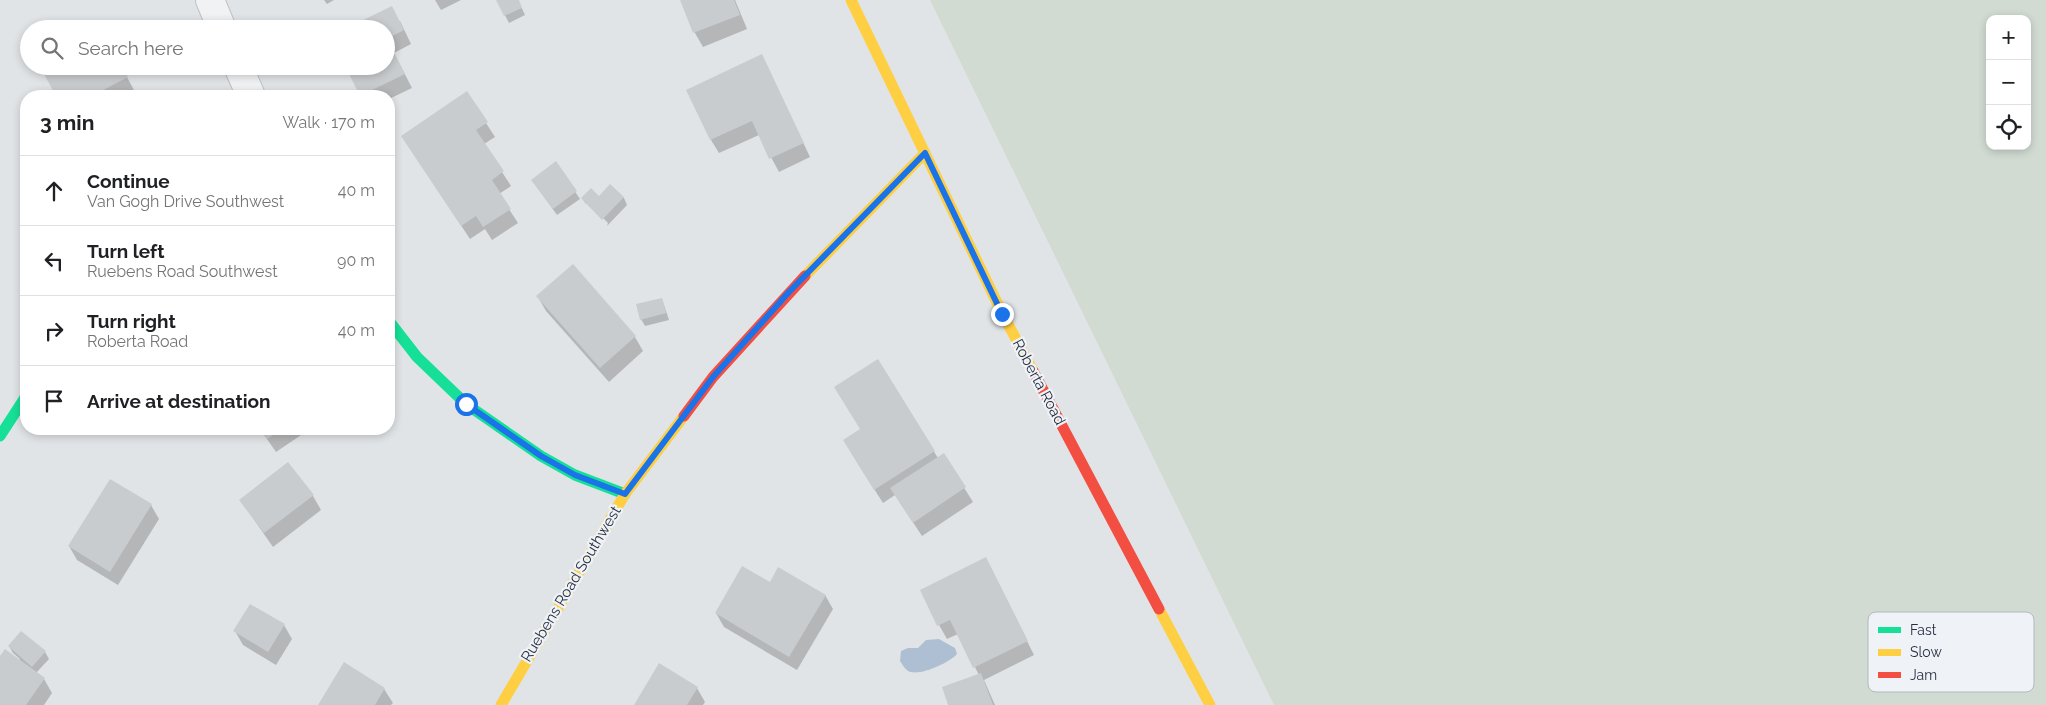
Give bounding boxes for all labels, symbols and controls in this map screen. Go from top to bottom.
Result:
map controls [1986,15,2031,150]
button: + [1986,15,2031,60]
search box [20,20,395,75]
icon: search [38,34,66,62]
text: Search here [78,37,184,59]
button: − [1986,60,2031,105]
button: locate [1986,105,2031,150]
text: 3 min [40,110,94,135]
text: Walk · 170 m [283,113,375,132]
text: Continue [87,170,170,192]
icon: ahead [40,177,68,205]
text: 40 m [338,181,375,200]
text: Van Gogh Drive Southwest [87,192,284,211]
text: Turn left [87,240,164,262]
icon: left [40,247,68,275]
text: 90 m [337,251,375,270]
text: Ruebens Road Southwest [87,262,278,281]
route end [991,303,1014,326]
text: Turn right [87,310,176,332]
icon: right [40,317,68,345]
text: 40 m [338,321,375,340]
text: Roberta Road [87,332,188,351]
street label: Roberta Road [1009,336,1069,428]
icon: arrive [40,387,68,415]
text: Arrive at destination [87,390,271,412]
route start [455,393,478,416]
street label: Ruebens Road Southwest [517,503,625,665]
legend [1868,612,2034,692]
text: Fast [1910,622,1937,638]
text: Slow [1910,644,1942,660]
text: Jam [1910,667,1937,683]

